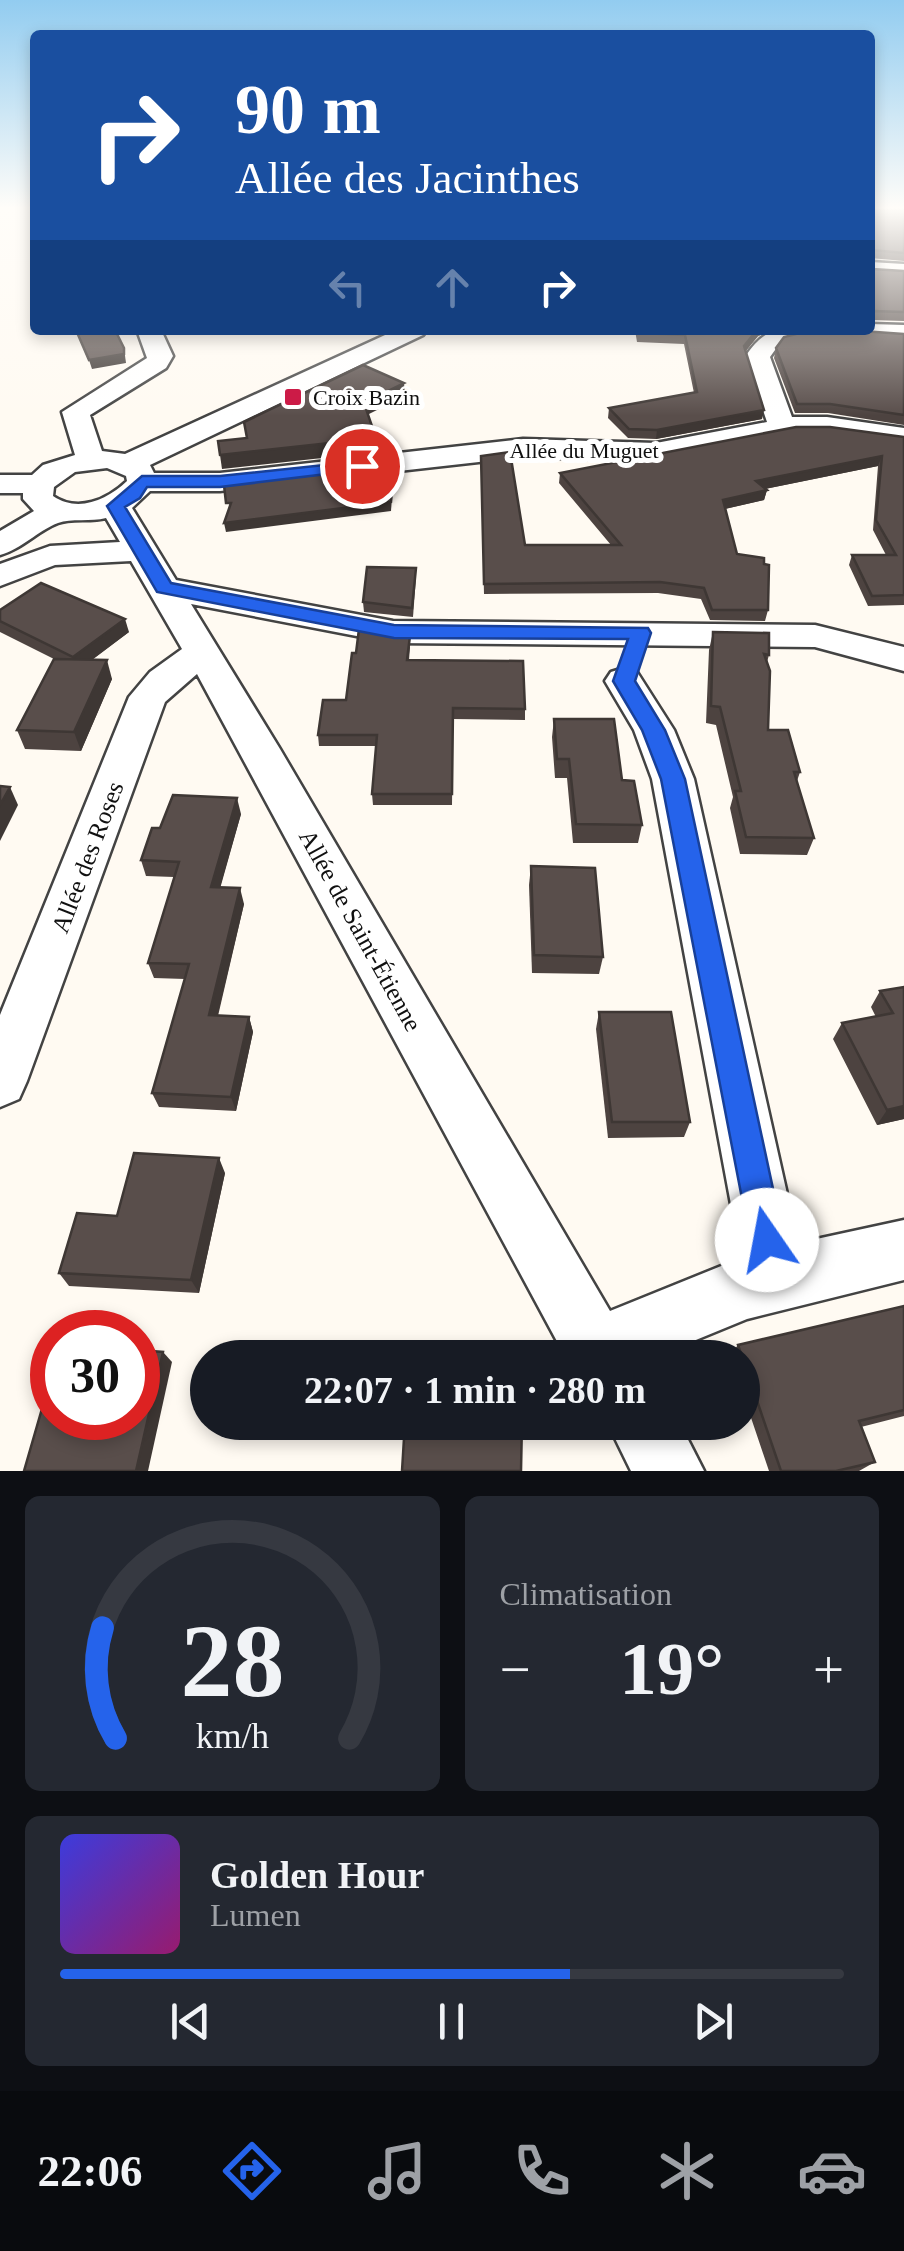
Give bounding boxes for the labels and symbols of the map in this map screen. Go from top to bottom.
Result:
place label: Croix Bazin [313,385,420,410]
marker: Croix Bazin [282,386,304,408]
pin [320,424,405,509]
street label: Allée du Muguet [509,438,659,463]
street label: Allée des Roses [46,778,129,937]
street label: Allée de Saint-Étienne [294,825,427,1036]
position arrow [715,1188,819,1292]
speed limit sign: 30 [30,1310,160,1440]

